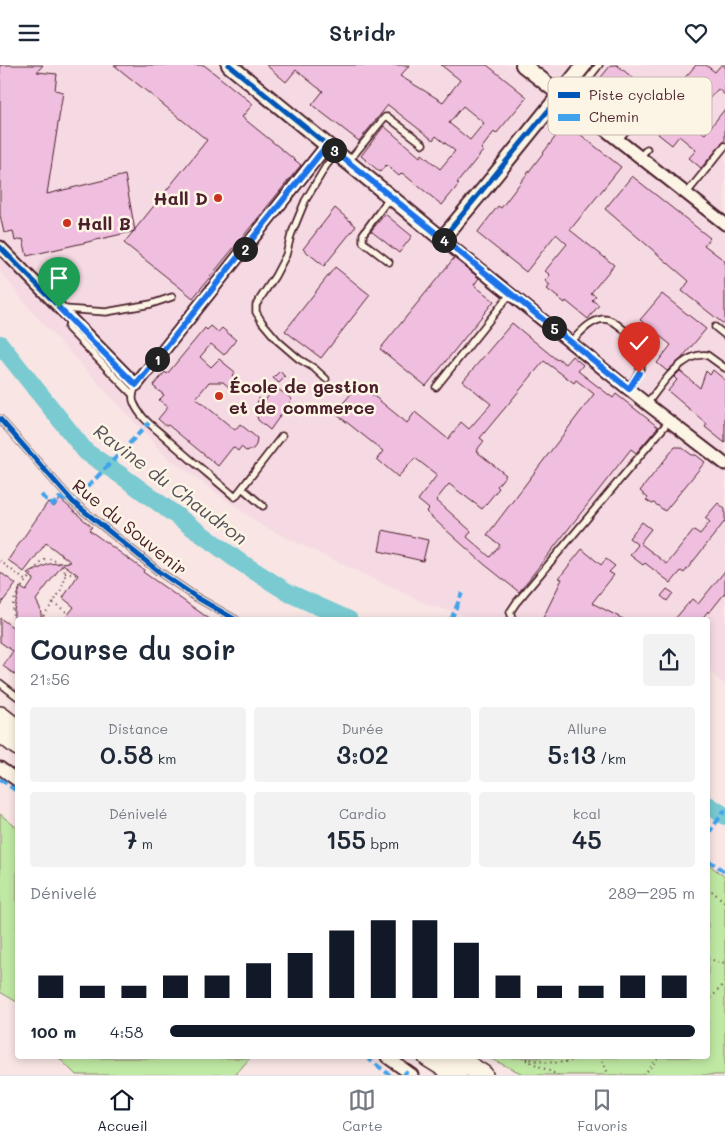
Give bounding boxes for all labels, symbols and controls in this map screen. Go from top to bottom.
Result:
text: Stridr [329,18,396,47]
icon: menu [15,19,43,47]
icon: heart [682,19,710,47]
legend [548,77,712,135]
text: Piste cyclable [589,85,685,104]
text: Chemin [589,107,639,126]
pin: 3 [322,137,346,163]
text: 3 [330,141,339,160]
place label: Hall D [153,186,208,210]
marker: Hall D [212,192,224,204]
place label: Hall B [77,211,131,235]
marker: Hall B [61,217,73,229]
pin: 4 [432,227,456,253]
text: 4 [440,231,449,250]
pin: 2 [232,237,258,261]
text: 2 [242,240,249,259]
pin [38,257,80,308]
icon: arrive [45,264,73,292]
pin: 5 [542,315,566,341]
text: 5 [550,319,559,338]
pin [618,322,660,373]
icon: check [625,329,653,357]
pin: 1 [144,347,170,371]
text: 1 [154,350,161,369]
place label: École de gestion et de commerce [229,374,379,419]
marker: École de gestion et de commerce [213,390,225,402]
water label: Ravine du Chaudron [89,418,253,550]
street label: Rue du Souvenir [68,473,192,581]
text: Course du soir [30,631,236,667]
button: share [643,634,695,686]
text: 21:56 [30,668,70,689]
text: Distance [108,719,168,738]
text: Durée [342,719,383,738]
text: Allure [567,719,607,738]
text: 0.58 [100,738,153,770]
text: 3:02 [336,738,389,770]
text: 5:13 [547,738,596,770]
text: km [153,749,176,768]
text: /km [596,749,626,768]
text: Dénivelé [109,804,167,823]
text: Cardio [339,804,386,823]
text: kcal [573,804,601,823]
text: 7 [123,823,137,855]
text: 155 [326,823,366,855]
text: 45 [572,823,602,855]
text: m [137,834,153,853]
text: bpm [366,834,399,853]
text: Dénivelé [30,882,97,903]
text: 289–295 m [608,882,695,903]
text: 100 m [30,1021,76,1042]
text: 4:58 [110,1021,143,1042]
tab: Accueil [97,1086,148,1135]
tab: Carte [342,1086,383,1135]
tab: Favoris [577,1086,628,1135]

